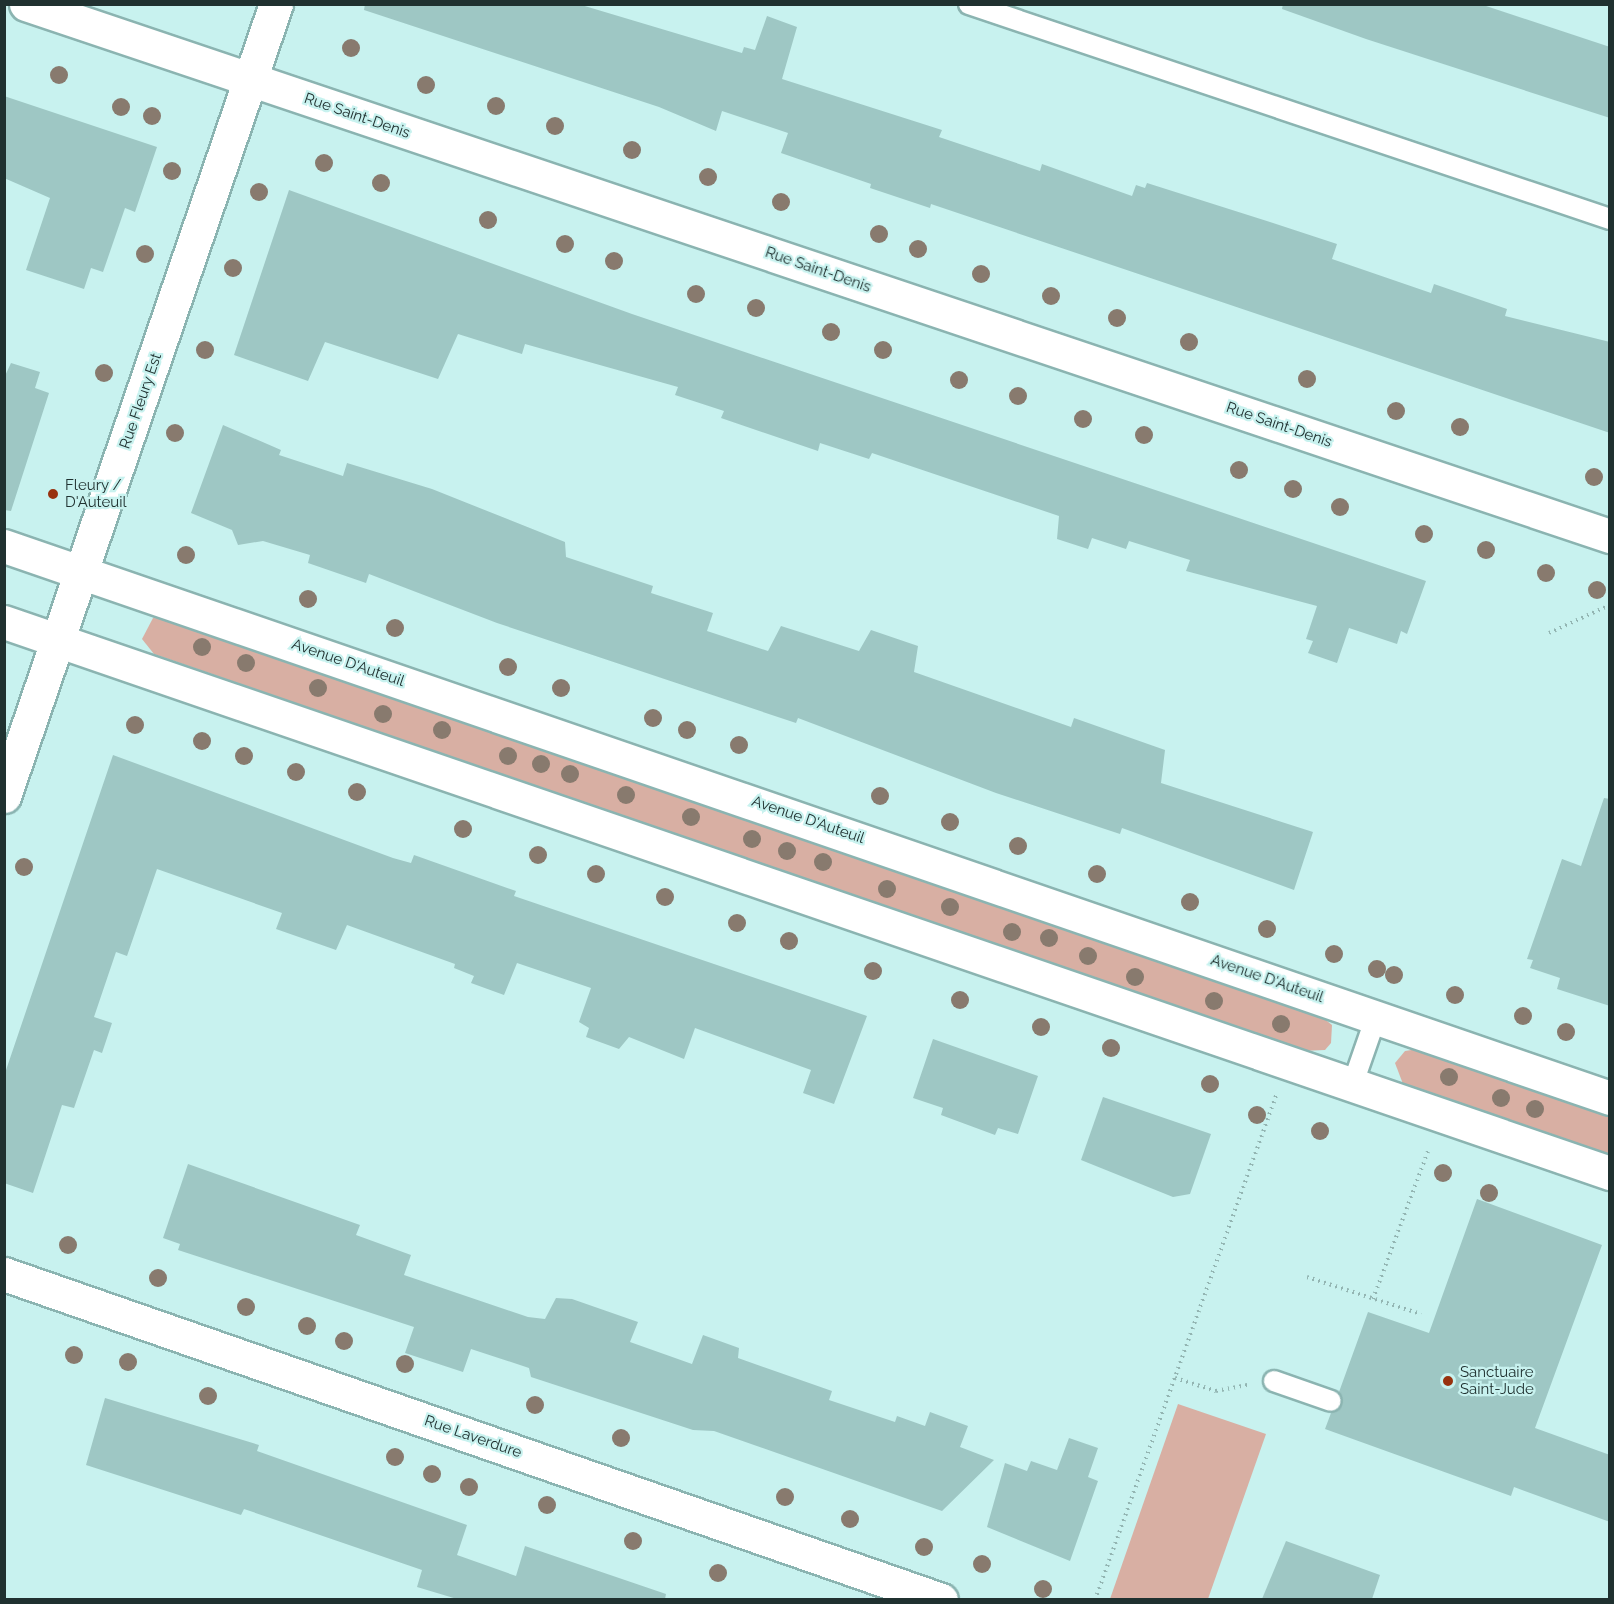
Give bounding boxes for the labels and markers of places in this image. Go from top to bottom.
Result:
place label: Fleury / D'Auteuil [65,476,127,511]
marker: Fleury / D'Auteuil [46,487,60,501]
place label: Sanctuaire Saint-Jude [1460,1363,1534,1398]
marker: Sanctuaire Saint-Jude [1441,1374,1455,1388]

